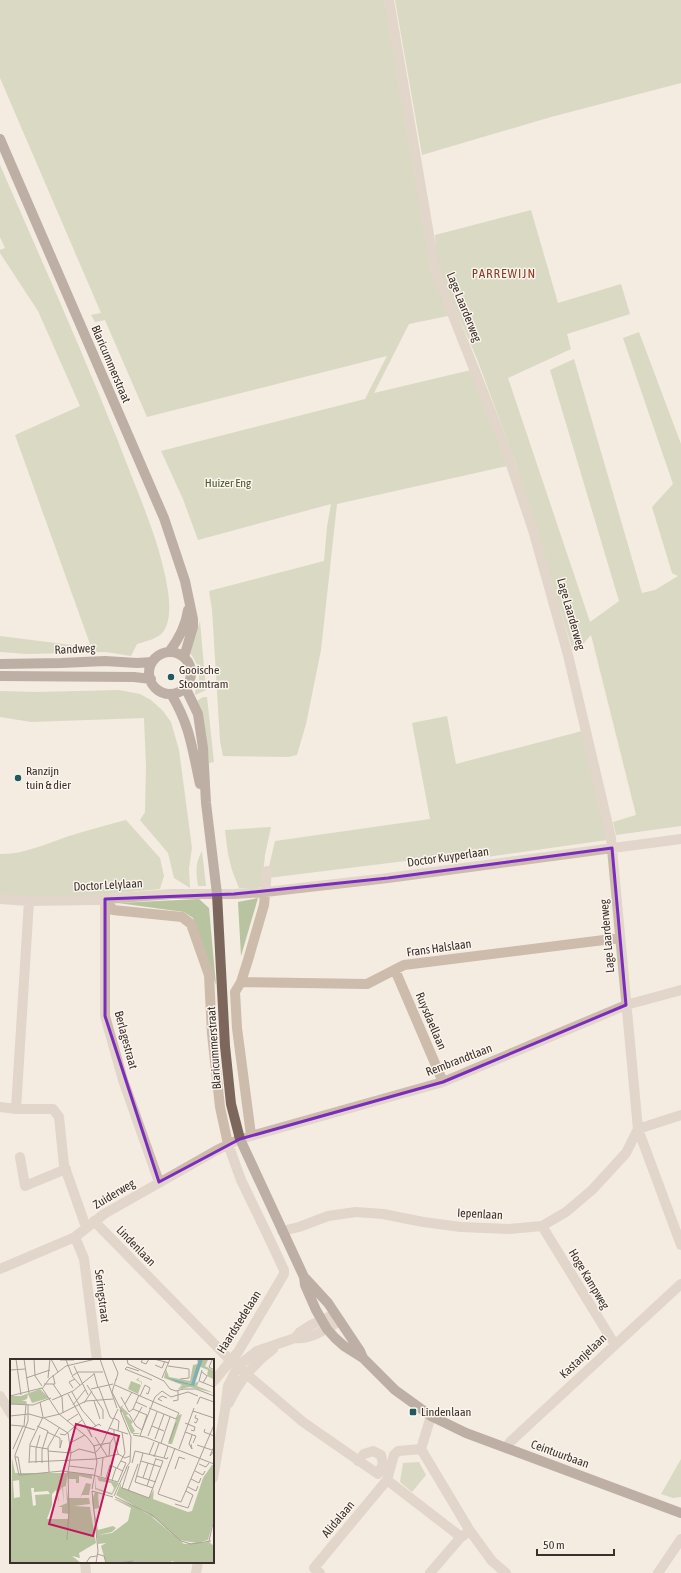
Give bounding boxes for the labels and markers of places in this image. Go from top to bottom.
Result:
place label: Gooische Stoomtram [179,663,228,691]
marker: Gooische Stoomtram [166,672,176,682]
place label: Ranzijn tuin & dier [26,764,71,792]
marker: Ranzijn tuin & dier [13,773,23,783]
place label: Lindenlaan [421,1405,471,1419]
marker: Lindenlaan [408,1407,418,1417]

